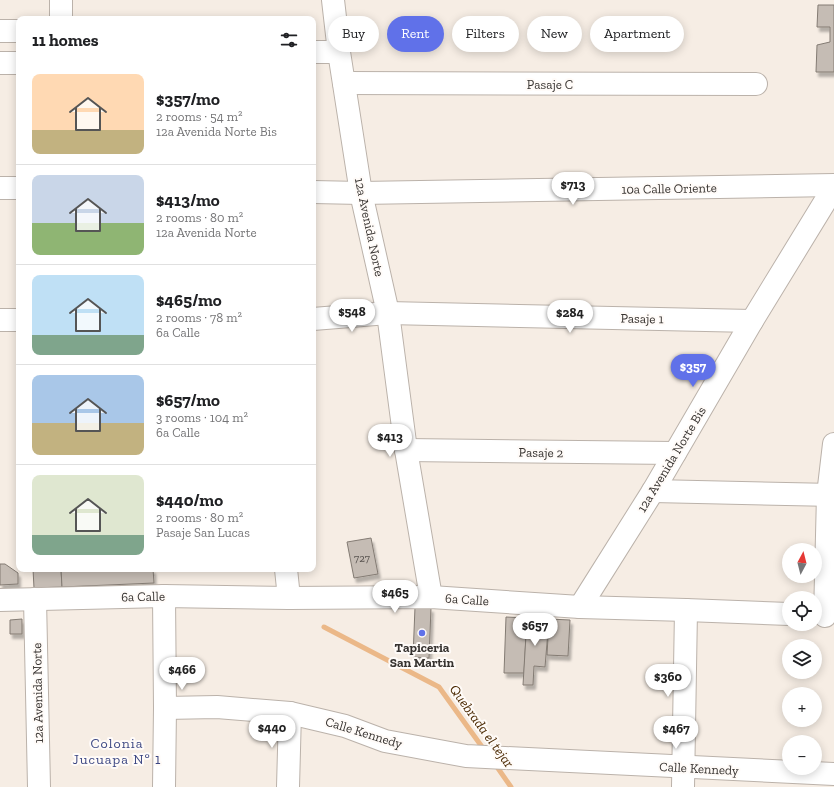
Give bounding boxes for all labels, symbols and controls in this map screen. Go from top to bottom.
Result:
chip: Buy [328,16,379,52]
chip: Rent [387,16,444,52]
chip: Filters [452,16,519,52]
chip: New [527,16,582,52]
chip: Apartment [590,16,684,52]
icon: filters [278,29,300,51]
text: 11 homes [32,30,99,50]
street label: Pasaje C [527,77,573,93]
text: $357/mo [156,89,220,109]
icon: home [64,90,112,138]
text: 2 rooms · 54 m² [156,109,242,124]
text: 12a Avenida Norte Bis [156,124,277,139]
pin: $713 [549,172,597,206]
street label: 12a Avenida Norte [352,176,387,278]
text: $713 [561,177,586,192]
street label: 10a Calle Oriente [621,180,717,197]
text: $413/mo [156,190,220,210]
icon: home [64,191,112,239]
text: 2 rooms · 80 m² [156,210,243,225]
text: 12a Avenida Norte [156,225,257,240]
text: $465/mo [156,290,222,310]
icon: home [64,291,112,339]
pin: $548 [328,299,376,333]
pin: $284 [546,300,594,334]
text: $548 [338,304,366,319]
text: $284 [556,305,584,320]
text: 2 rooms · 78 m² [156,310,242,325]
street label: Pasaje 1 [620,311,664,327]
text: 6a Calle [156,325,200,340]
pin: $357 [669,354,717,388]
text: $357 [680,359,706,374]
text: $657/mo [156,390,220,410]
icon: home [64,391,112,439]
street label: 12a Avenida Norte Bis [634,403,709,515]
text: 3 rooms · 104 m² [156,410,248,425]
pin: $413 [366,424,414,458]
text: 6a Calle [156,425,200,440]
text: $413 [377,429,403,444]
street label: Pasaje 2 [519,445,564,461]
text: $440/mo [156,490,223,510]
icon: home [64,491,112,539]
text: 2 rooms · 80 m² [156,510,243,525]
text: Pasaje San Lucas [156,525,250,540]
north arrow [782,543,822,583]
map controls [782,543,822,775]
house number: 727 [354,552,370,565]
pin: $465 [371,580,419,614]
text: $465 [381,585,409,600]
street label: 6a Calle [121,589,165,604]
street label: 6a Calle [445,590,489,609]
button: locate [782,591,822,631]
pin: $657 [511,613,559,647]
text: $657 [522,618,548,633]
marker: Tapiceria San Martin [417,628,427,638]
button: layers [782,639,822,679]
place label: Tapiceria San Martin [390,640,455,670]
street label: 12a Avenida Norte [29,643,46,743]
pin: $466 [158,657,206,691]
text: $466 [168,662,196,677]
pin: $360 [644,664,692,698]
text: $360 [654,669,682,684]
water label: Quebrada el tejar [446,681,518,771]
button: + [782,687,822,727]
street label: Calle Kennedy [324,714,404,751]
pin: $440 [248,715,296,749]
pin: $467 [652,716,700,750]
text: $440 [258,720,286,735]
text: $467 [662,721,690,736]
district label: Colonia Jucuapa Nº 1 [73,735,161,768]
button: − [782,735,822,775]
street label: Calle Kennedy [659,759,739,778]

